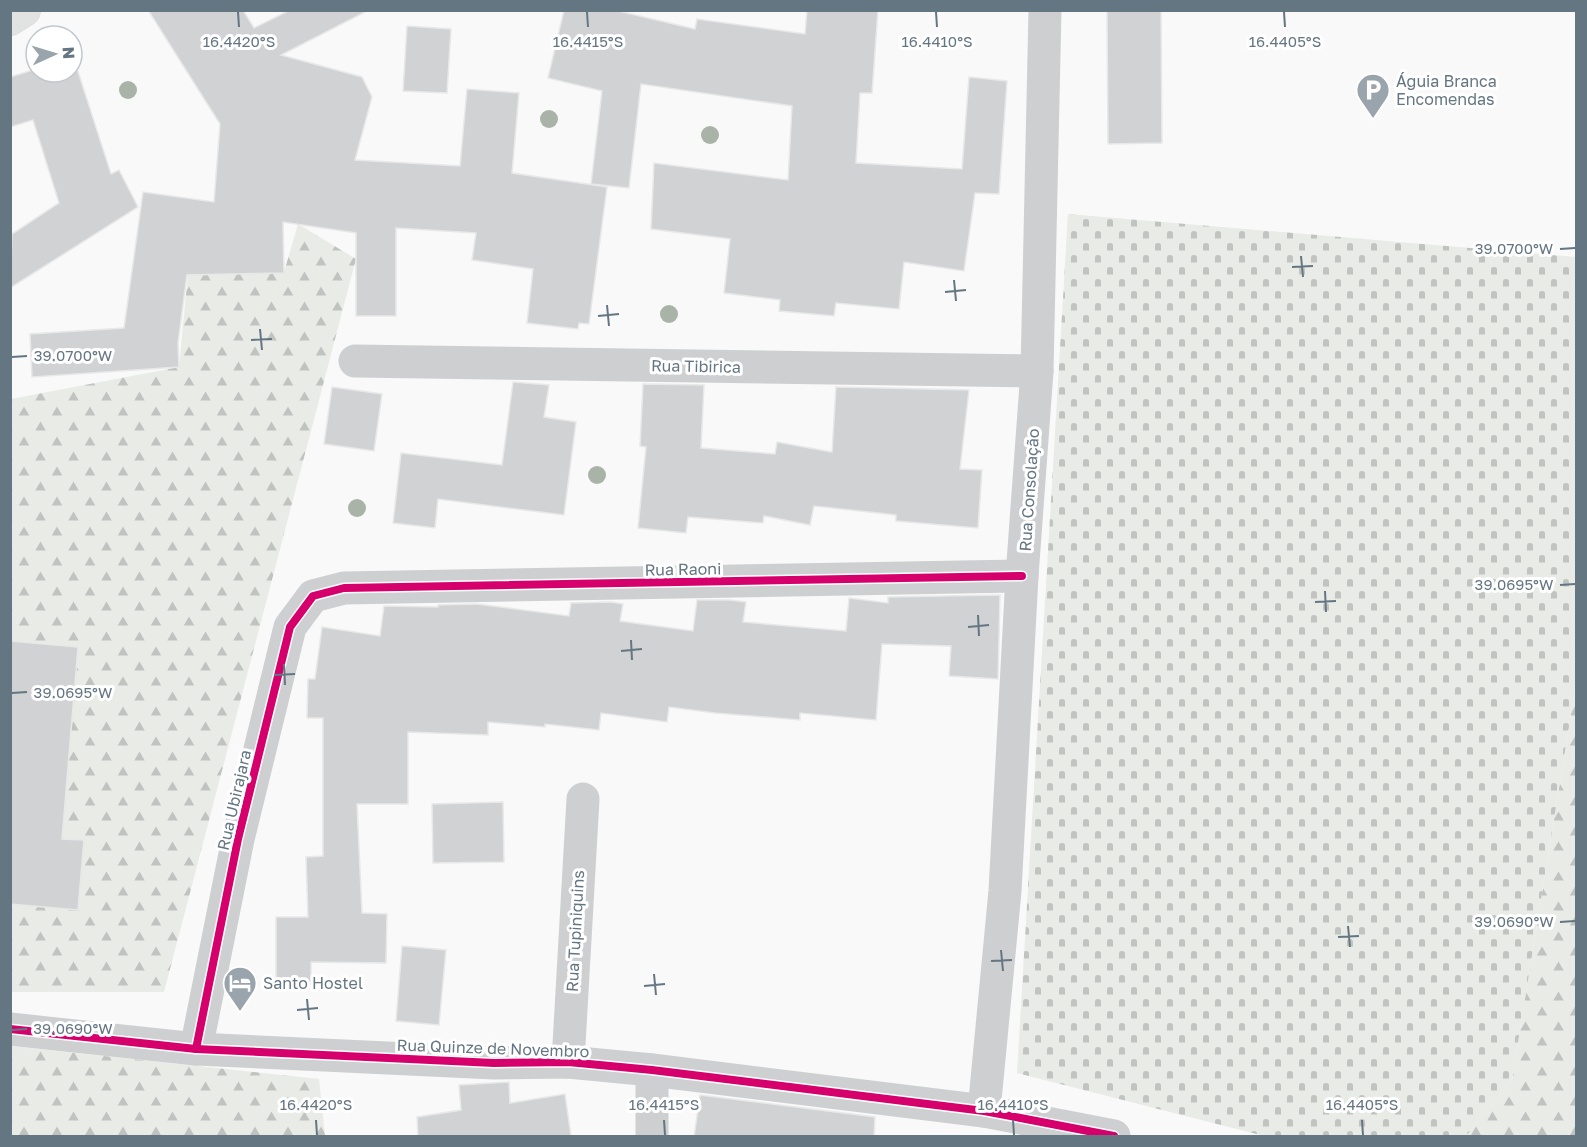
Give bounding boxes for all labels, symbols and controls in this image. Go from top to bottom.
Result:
north arrow [24,24,84,84]
text: 16.4420°S [203,32,275,50]
text: 16.4415°S [553,32,623,50]
text: 16.4410°S [901,32,973,50]
text: 16.4405°S [1249,32,1321,50]
text: N [59,46,79,60]
place label: Águia Branca Encomendas [1396,71,1497,109]
parking icon: Águia Branca Encomendas [1355,72,1391,119]
text: 39.0700°W [1475,239,1553,257]
text: 39.0700°W [34,346,112,364]
street label: Rua Tibirica [651,355,741,377]
street label: Rua Consolação [1015,428,1043,552]
street label: Rua Raoni [644,558,722,580]
text: 39.0695°W [1475,575,1553,593]
text: 39.0695°W [34,683,112,701]
street label: Rua Ubirajara [213,748,255,852]
street label: Rua Tupiniquins [562,870,588,992]
text: 39.0690°W [1474,912,1554,930]
hotel icon: Santo Hostel [222,965,258,1012]
place label: Santo Hostel [263,973,363,993]
text: 39.0690°W [33,1019,113,1037]
street label: Rua Quinze de Novembro [396,1035,590,1061]
text: 16.4420°S [280,1095,352,1113]
text: 16.4415°S [629,1095,699,1113]
text: 16.4410°S [977,1095,1049,1113]
text: 16.4405°S [1326,1095,1398,1113]

